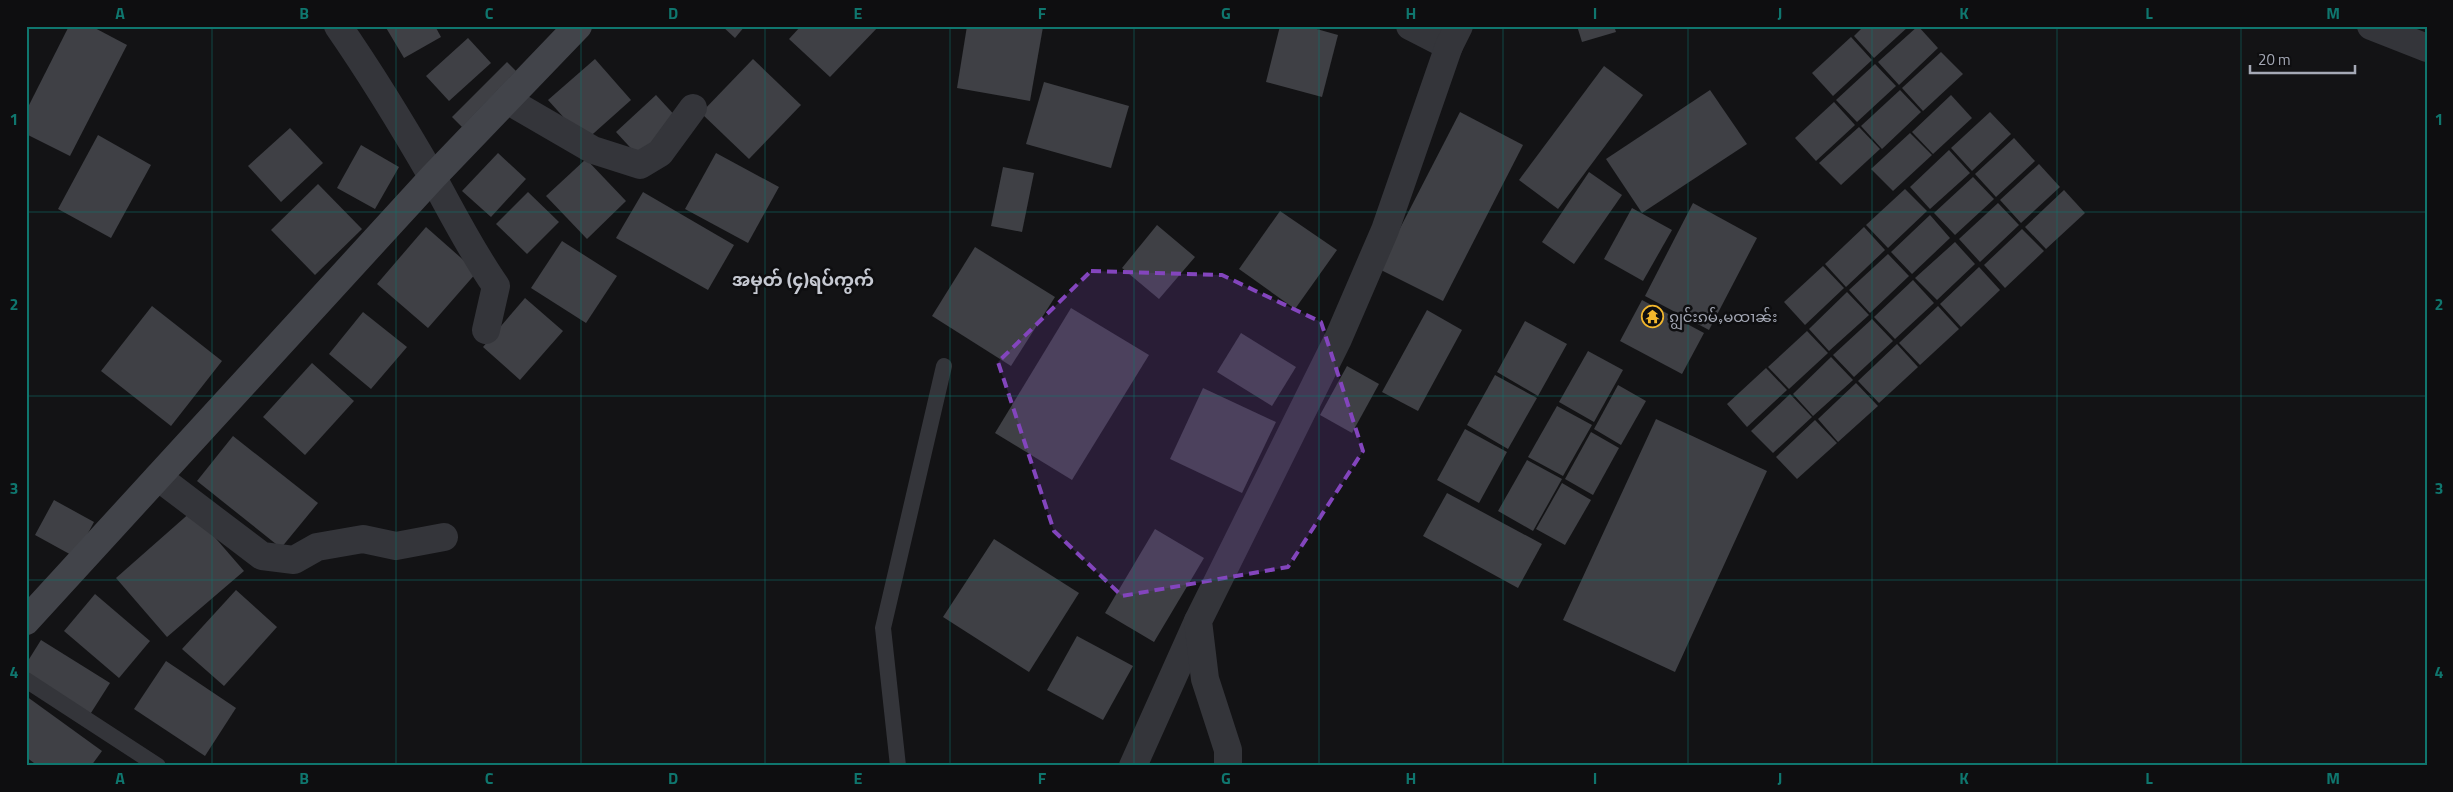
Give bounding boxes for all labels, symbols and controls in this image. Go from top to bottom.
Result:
text: A [115,1,125,25]
text: B [299,1,309,25]
text: C [485,1,494,25]
text: D [668,1,678,25]
text: E [854,1,863,25]
text: F [1038,1,1047,25]
text: G [1221,1,1231,25]
text: H [1406,1,1416,25]
text: I [1593,1,1597,25]
text: J [1778,1,1782,25]
text: K [1959,1,1969,25]
text: L [2145,1,2153,25]
text: M [2326,1,2340,25]
scale bar [2250,42,2356,74]
text: 20 m [2258,48,2291,71]
text: 1 [10,107,18,131]
text: 1 [2435,107,2443,131]
district label: အမှတ် (၄)ရပ်ကွက် [732,266,874,294]
text: 2 [10,292,18,316]
text: 2 [2435,292,2443,316]
temple icon: ၵျွင်းၵမ်ႇမထၢၼ်း [1641,304,1665,328]
place label: ၵျွင်းၵမ်ႇမထၢၼ်း [1669,305,1777,330]
text: 3 [10,476,18,500]
text: 3 [2435,476,2443,500]
text: 4 [10,660,19,684]
text: 4 [2435,660,2444,684]
text: A [115,766,125,790]
text: B [299,766,309,790]
text: C [485,766,494,790]
text: D [668,766,678,790]
text: E [854,766,863,790]
text: F [1038,766,1047,790]
text: G [1221,766,1231,790]
text: H [1406,766,1416,790]
text: I [1593,766,1597,790]
text: J [1778,766,1782,790]
text: K [1959,766,1969,790]
text: L [2145,766,2153,790]
text: M [2326,766,2340,790]

